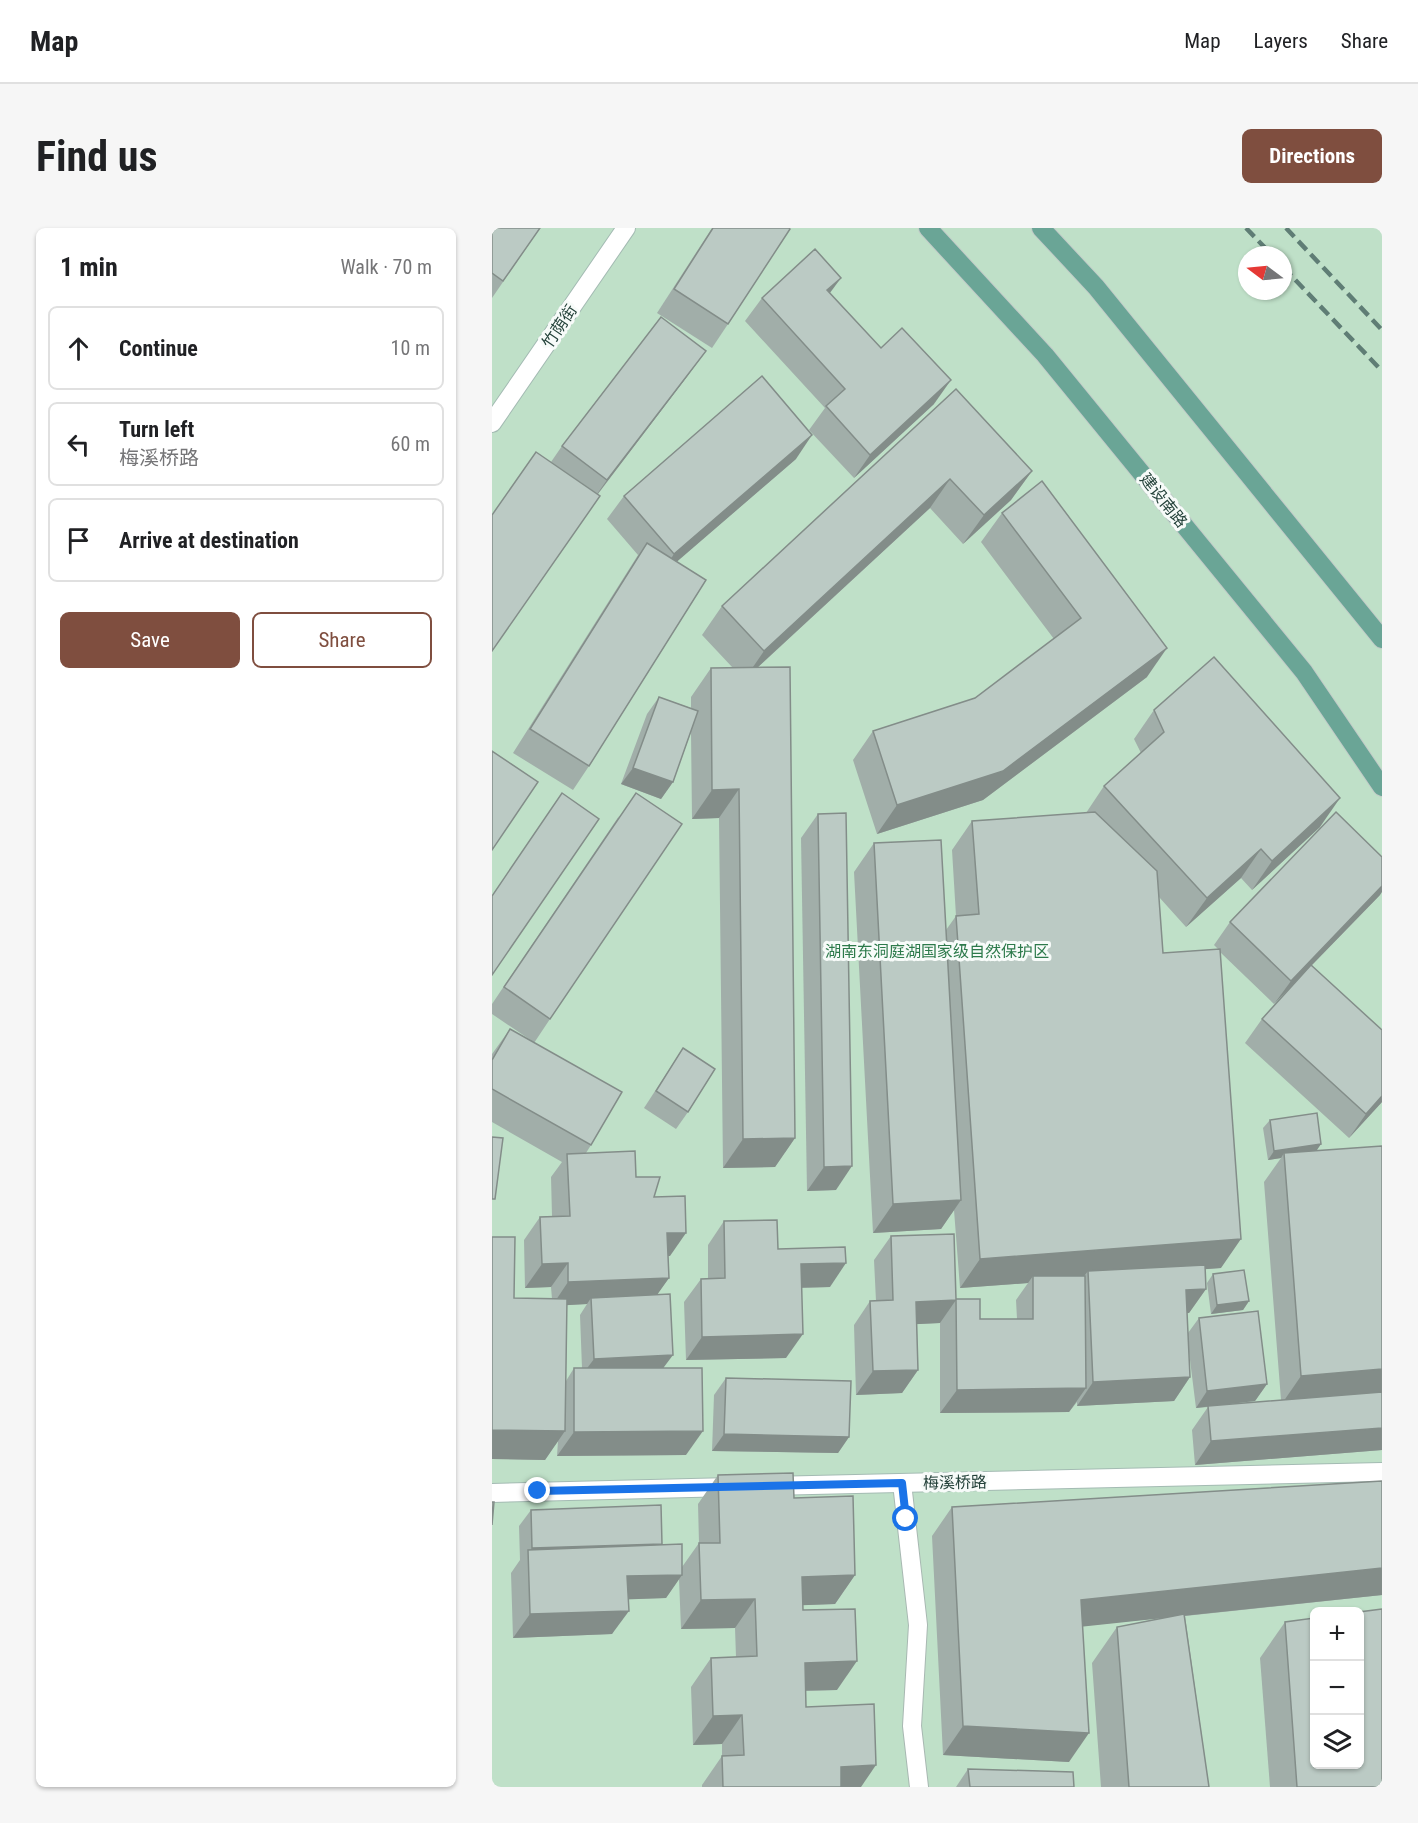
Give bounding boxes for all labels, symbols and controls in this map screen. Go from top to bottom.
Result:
text: Map [30,25,78,58]
text: Map [1184,29,1221,53]
text: Layers [1254,29,1308,53]
text: Share [1341,29,1388,53]
button: Directions [1242,129,1382,183]
text: Find us [36,132,157,181]
north arrow [1238,246,1292,300]
text: 1 min [60,252,118,282]
text: Walk · 70 m [340,255,432,279]
street label: 竹荫街 [538,301,581,351]
icon: ahead [62,332,95,365]
text: Continue [119,336,198,361]
text: 10 m [391,336,430,360]
text: Turn left [119,417,194,442]
icon: left [62,428,95,461]
text: 60 m [391,432,430,456]
text: 梅溪桥路 [119,446,199,470]
street label: 建设南路 [1136,469,1191,531]
icon: arrive [62,524,95,557]
text: Arrive at destination [119,528,299,553]
button: Save [60,612,240,668]
button: Share [252,612,432,668]
park label: 湖南东洞庭湖国家级自然保护区 [825,942,1049,961]
street label: 梅溪桥路 [923,1472,987,1493]
route end [524,1477,550,1503]
route start [892,1505,918,1531]
map controls [1310,1607,1364,1769]
button: + [1310,1607,1364,1661]
button: − [1310,1661,1364,1715]
button: layers [1310,1715,1364,1769]

